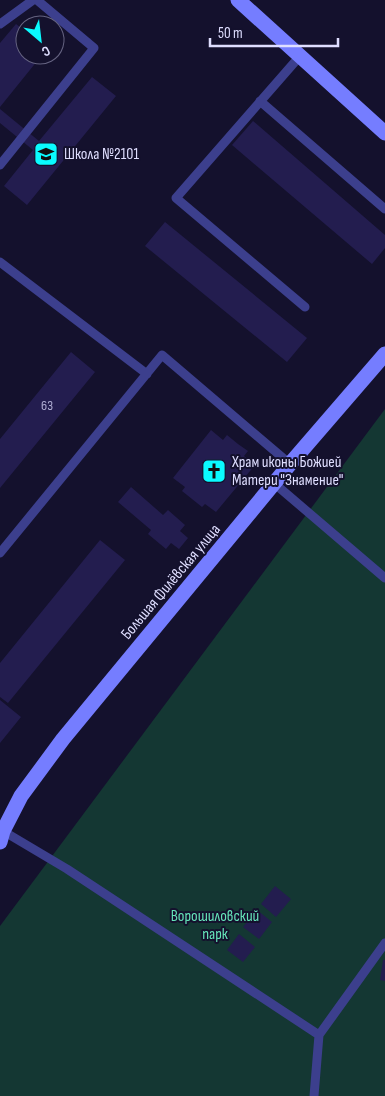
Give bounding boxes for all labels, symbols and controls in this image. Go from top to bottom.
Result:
north arrow [15,15,65,65]
scale bar [210,15,338,47]
text: 50 m [218,24,243,43]
text: С [39,42,53,60]
school or university icon: Школа №2101 [33,141,59,167]
place label: Школа №2101 [64,145,139,164]
house number: 63 [41,397,53,414]
place label: Храм иконы Божией Матери "Знамение" [231,453,344,490]
church icon: Храм иконы Божией Матери "Знамение" [201,458,227,484]
street label: Большая Филёвская улица [117,521,225,643]
park label: Ворошиловский парк [171,907,259,944]

